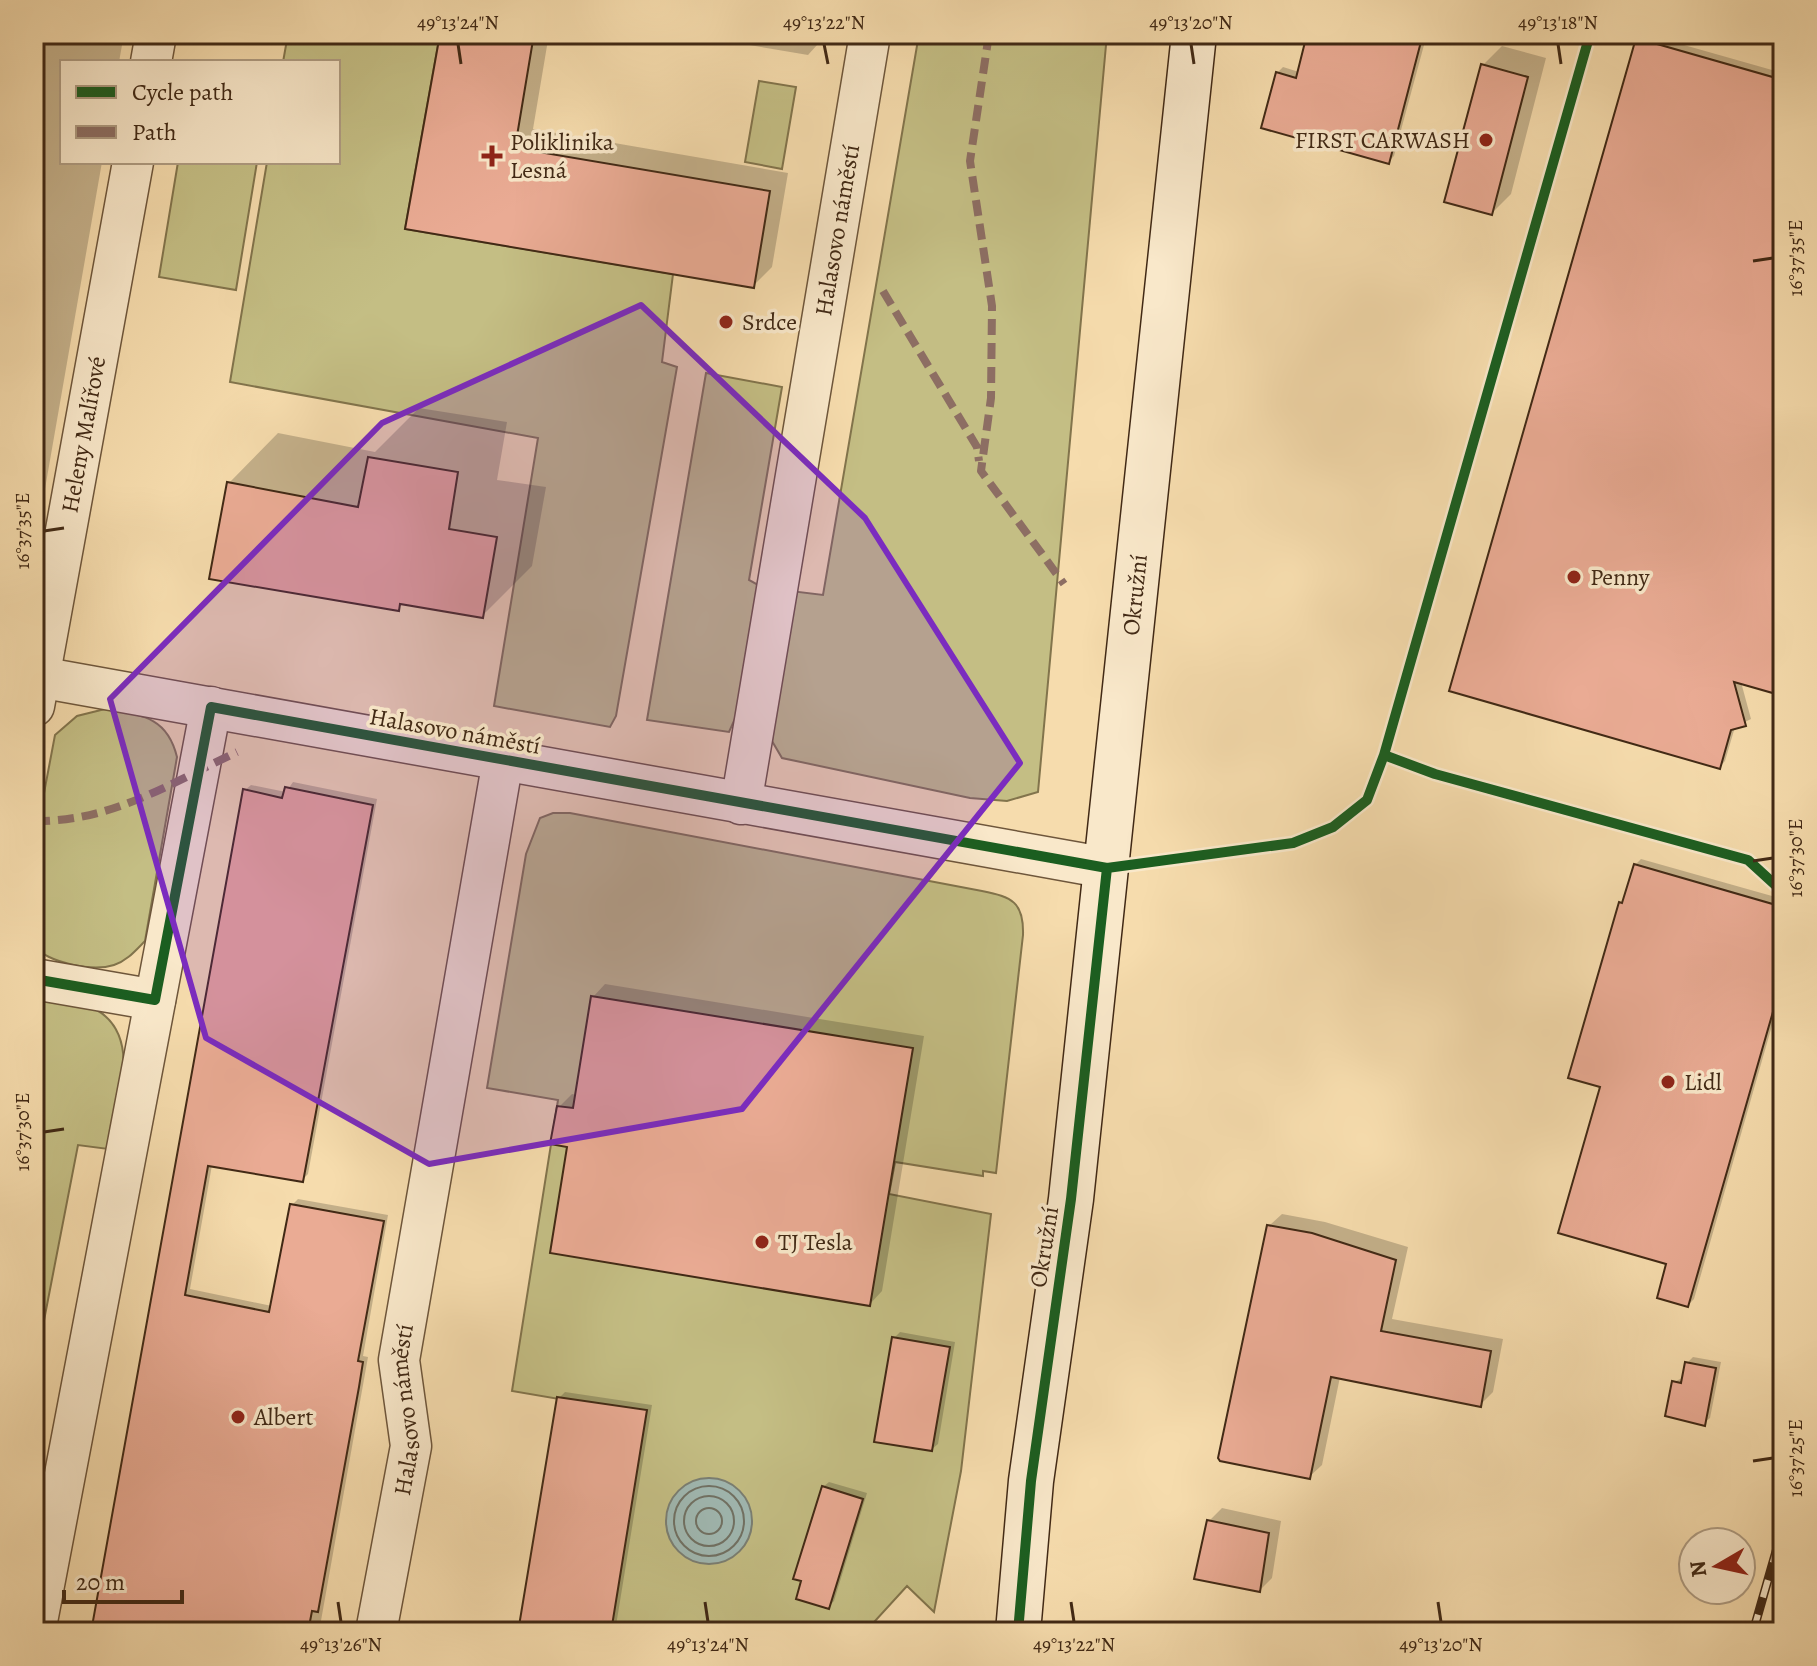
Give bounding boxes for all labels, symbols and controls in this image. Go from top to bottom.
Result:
text: 49°13'24"N [417,9,499,36]
text: 49°13'22"N [783,9,865,36]
text: 49°13'20"N [1149,9,1233,36]
text: 49°13'18"N [1518,9,1598,36]
legend [60,60,340,164]
text: Cycle path [132,76,233,108]
text: Path [132,116,177,148]
place label: FIRST CARWASH [1295,124,1470,156]
place label: Poliklinika Lesná [510,126,615,186]
marker: FIRST CARWASH [1477,131,1495,149]
street label: Halasovo náměstí [807,142,867,318]
marker: Poliklinika Lesná [481,145,503,167]
text: 16°37'35"E [1782,219,1809,297]
place label: Srdce [742,306,797,338]
marker: Srdce [717,313,735,331]
street label: Heleny Malířové [53,354,113,515]
text: 16°37'35"E [9,492,36,570]
street label: Okružní [1115,552,1155,637]
place label: Penny [1590,561,1650,593]
marker: Penny [1565,568,1583,586]
street label: Halasovo náměstí [367,700,543,762]
text: 16°37'30"E [1782,818,1809,898]
place label: Lidl [1684,1066,1722,1098]
marker: Lidl [1659,1073,1677,1091]
text: 16°37'30"E [9,1092,36,1172]
street label: Okružní [1022,1204,1066,1290]
place label: TJ Tesla [778,1226,854,1258]
marker: TJ Tesla [753,1233,771,1251]
street label: Halasovo náměstí [383,1321,427,1498]
place label: Albert [253,1401,314,1433]
marker: Albert [229,1408,247,1426]
text: 16°37'25"E [1782,1419,1809,1497]
north arrow [1677,1526,1757,1606]
scale bar [64,1554,182,1604]
text: N [1682,1559,1714,1579]
text: 20 m [76,1566,125,1598]
text: 49°13'26"N [300,1631,382,1658]
text: 49°13'24"N [667,1631,749,1658]
text: 49°13'22"N [1033,1631,1115,1658]
text: 49°13'20"N [1399,1631,1483,1658]

